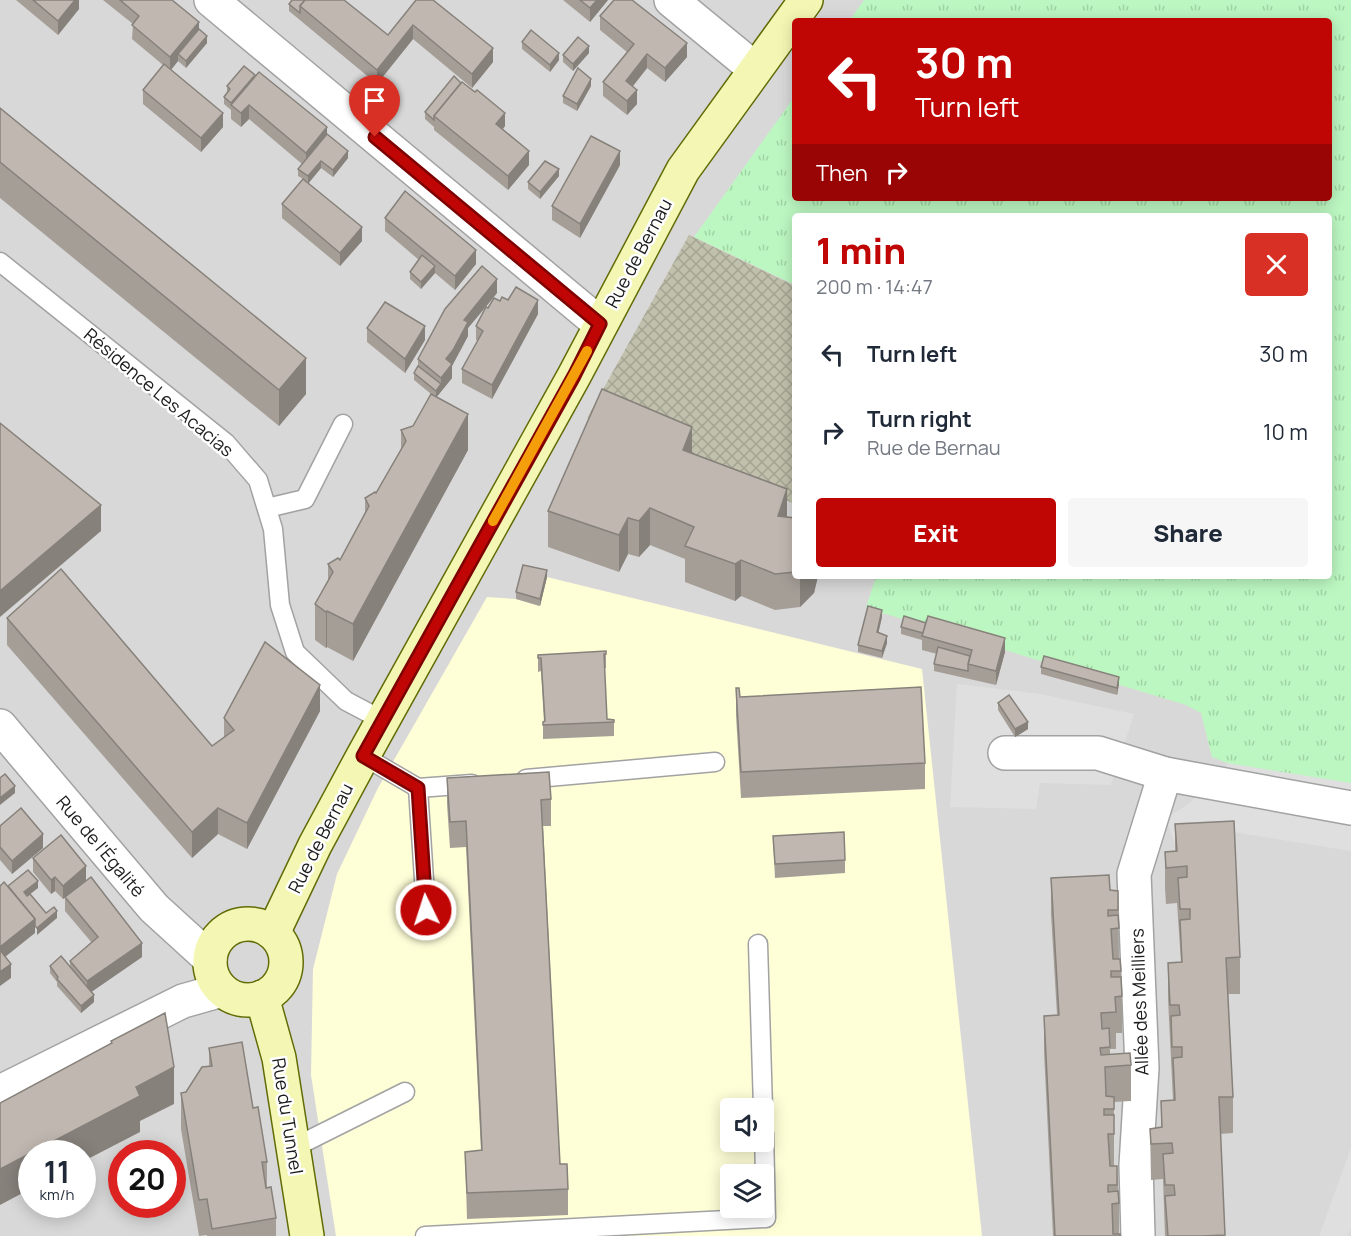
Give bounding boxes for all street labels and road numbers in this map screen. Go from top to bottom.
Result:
street label: Rue de Bernau [599,194,677,312]
street label: Résidence Les Acacias [79,322,239,462]
street label: Rue de Bernau [282,779,358,897]
street label: Rue de l'Égalité [51,790,151,902]
street label: Allée des Meilliers [1124,928,1154,1076]
street label: Rue du Tunnel [267,1056,309,1176]

